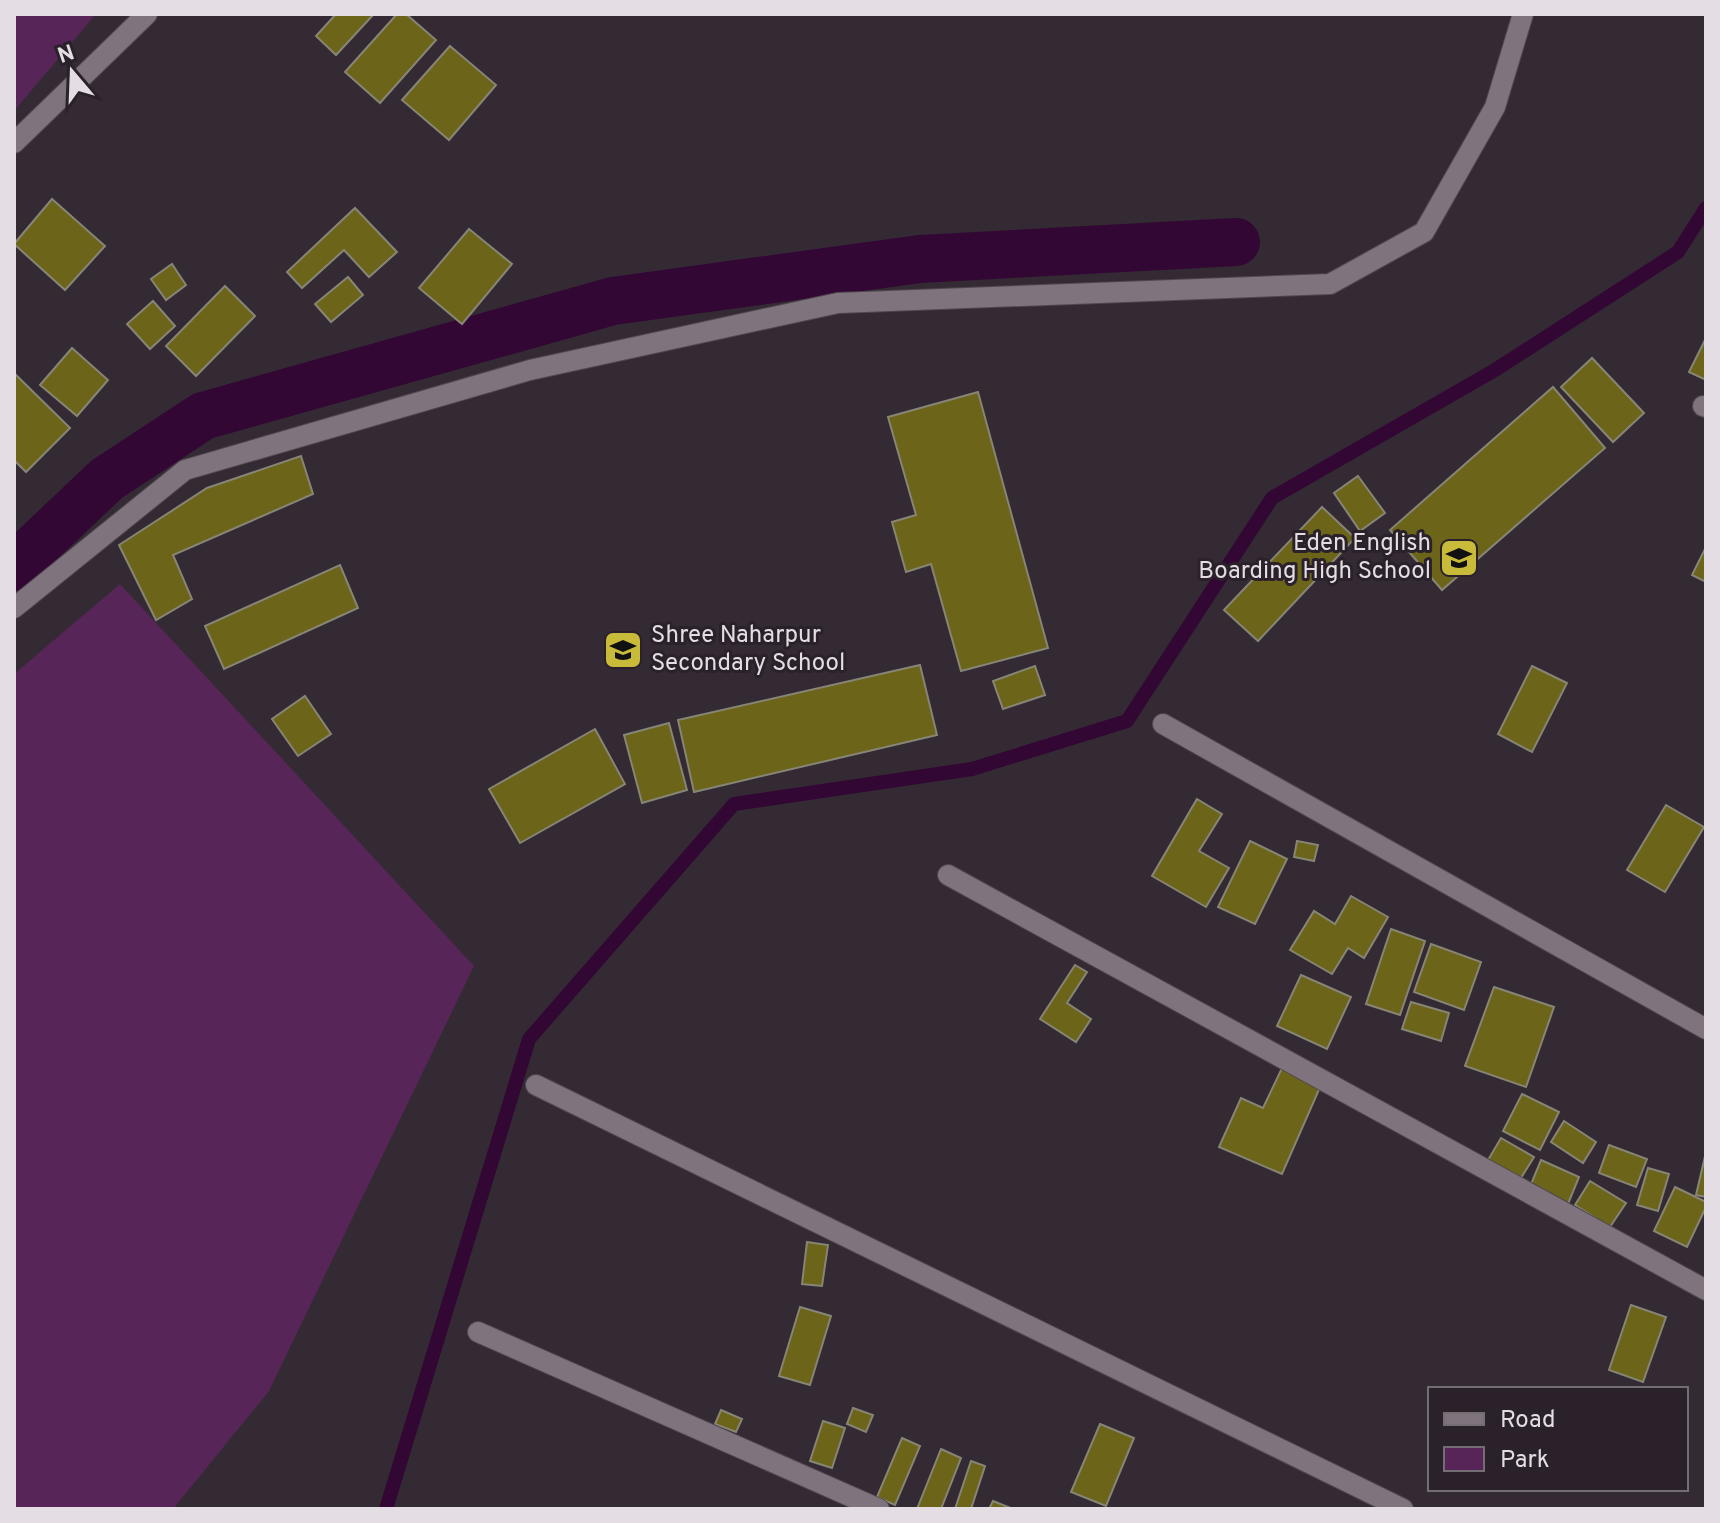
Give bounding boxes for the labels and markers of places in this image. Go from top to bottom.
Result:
place label: Eden English Boarding High School [1198,529,1431,587]
school or university icon: Eden English Boarding High School [1438,537,1480,579]
place label: Shree Naharpur Secondary School [651,621,845,679]
school or university icon: Shree Naharpur Secondary School [602,629,644,671]

